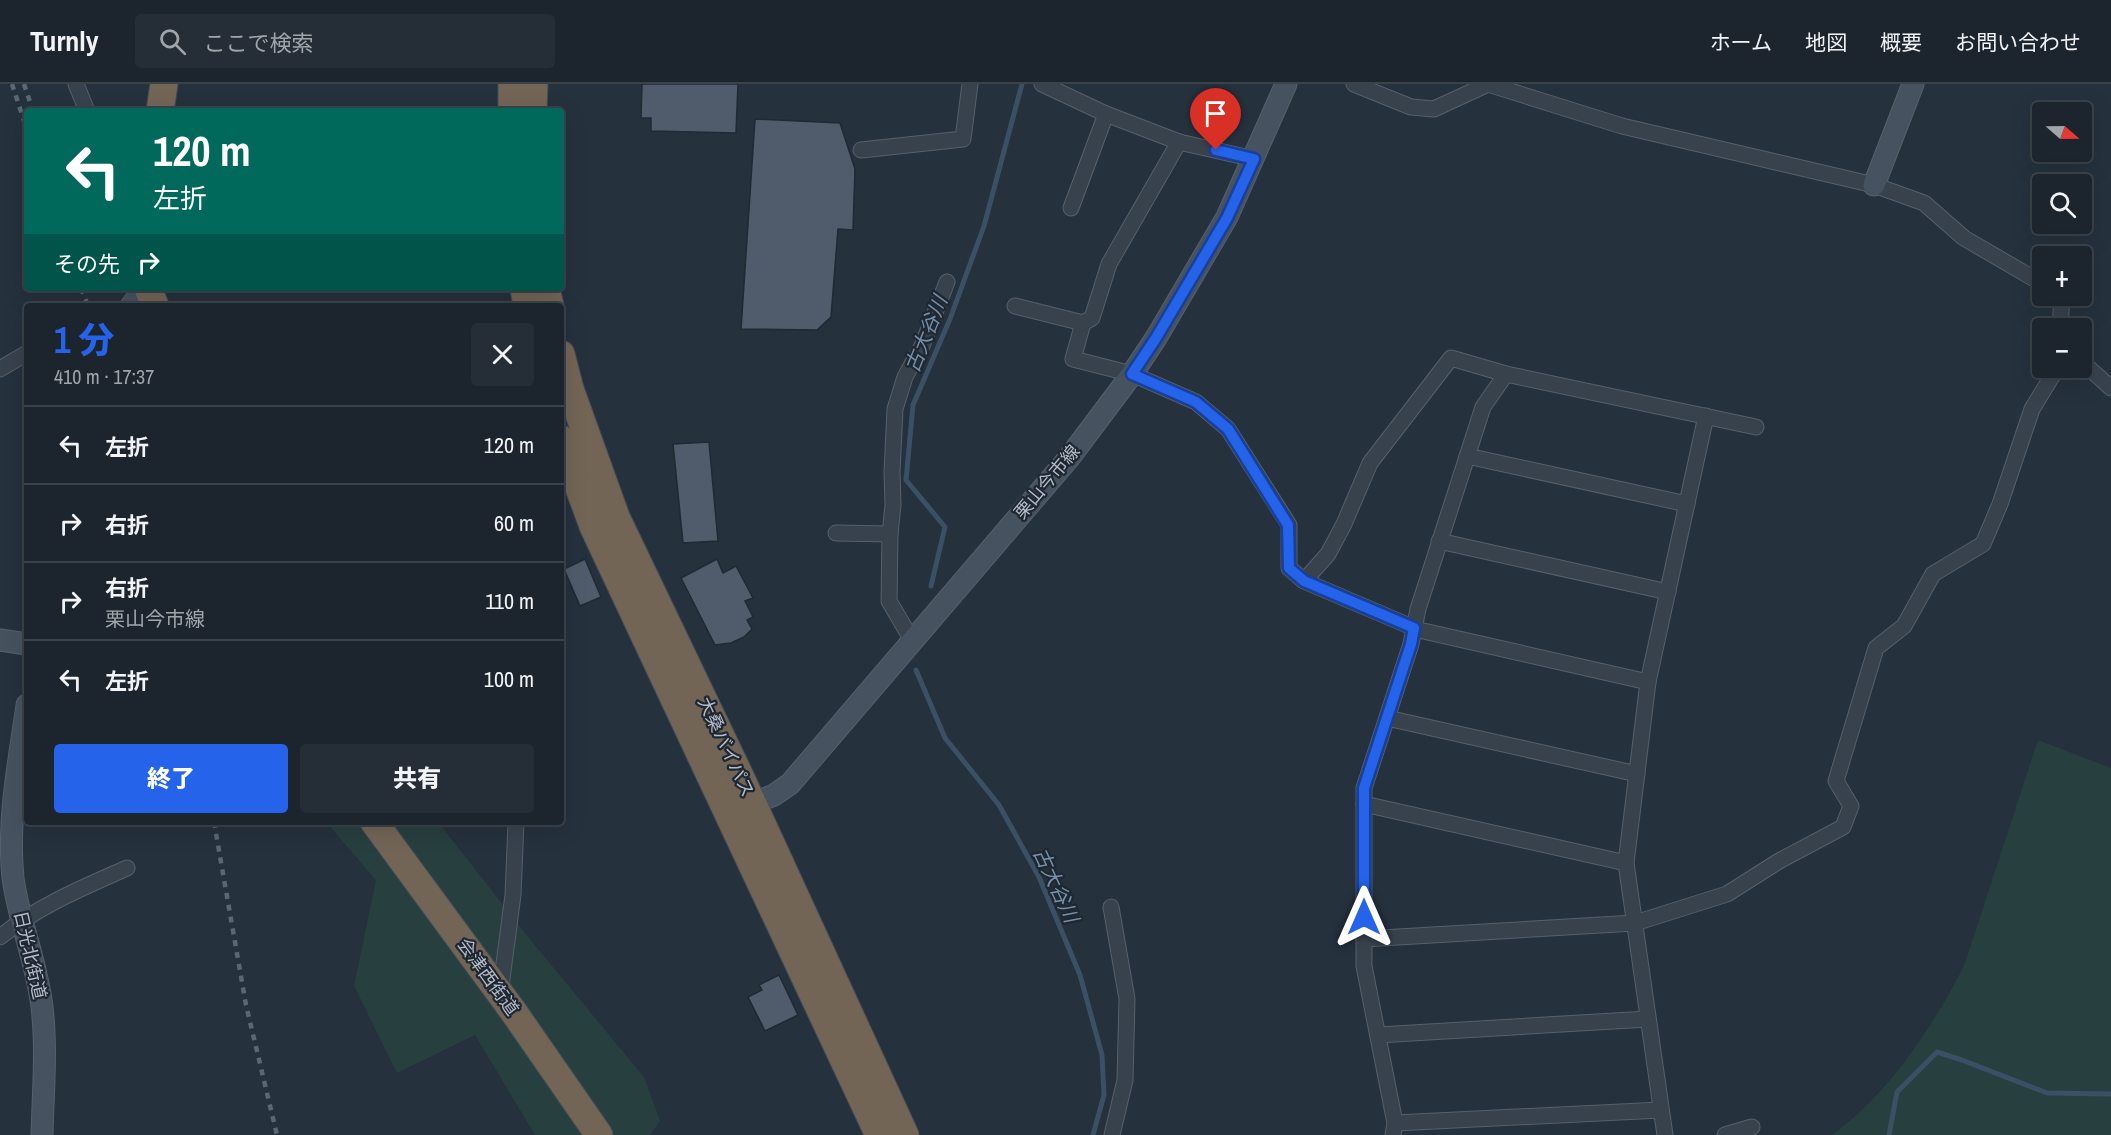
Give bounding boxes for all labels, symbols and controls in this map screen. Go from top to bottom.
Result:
search box [135,14,555,68]
text: Turnly [30,22,99,60]
icon: search [156,25,189,58]
text: ここで検索 [204,28,314,58]
text: ホーム [1710,28,1772,57]
text: 地図 [1805,28,1847,57]
text: 概要 [1880,28,1922,57]
text: お問い合わせ [1955,28,2081,57]
pin [1190,88,1241,150]
icon: arrive [1199,97,1232,130]
north arrow [2032,102,2092,162]
map controls [2032,102,2092,378]
text: 120 m [153,123,251,179]
icon: left [54,132,132,210]
button: search [2032,174,2092,234]
text: 左折 [153,180,207,216]
icon: right [132,246,165,279]
button: + [2032,246,2092,306]
text: その先 [54,249,120,279]
water label: 古大谷川 [898,290,954,376]
text: 1 分 [54,316,115,364]
button: − [2032,318,2092,378]
button: close [471,323,534,386]
text: 410 m · 17:37 [54,363,154,390]
icon: left [54,429,87,462]
text: 120 m [484,430,534,460]
text: 左折 [105,432,149,462]
street label: 栗山今市線 [1008,439,1085,524]
icon: right [54,507,87,540]
text: 60 m [494,508,534,538]
text: 右折 [105,510,149,540]
text: 右折 [105,573,149,603]
icon: right [54,585,87,618]
text: 110 m [485,586,534,616]
text: 栗山今市線 [105,605,205,632]
icon: left [54,663,87,696]
text: 100 m [484,664,534,694]
text: 左折 [105,666,149,696]
street label: 大桑バイパス [692,693,761,801]
button: 終了 [54,744,288,813]
button: 共有 [300,744,534,813]
water label: 古大谷川 [1027,843,1086,929]
position arrow [1332,885,1396,949]
street label: 日光北街道 [8,908,53,1002]
street label: 会津西街道 [452,933,525,1020]

